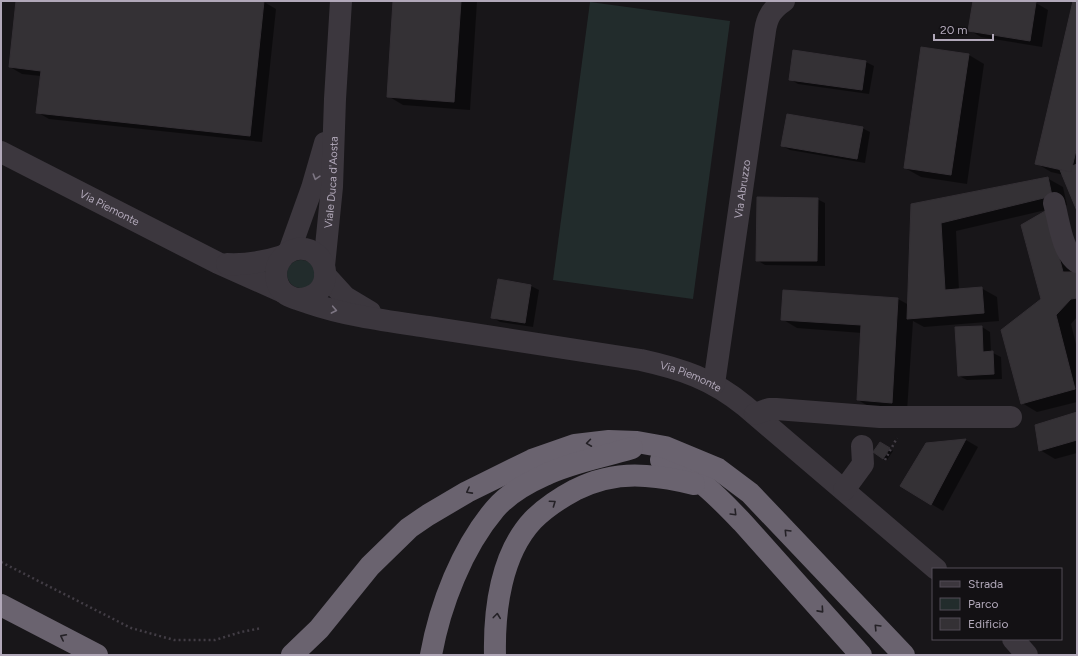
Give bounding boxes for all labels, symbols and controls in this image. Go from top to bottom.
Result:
scale bar [934,16,993,42]
text: 20 m [940,23,968,37]
street label: Viale Duca d'Aosta [322,136,341,229]
street label: Via Abruzzo [732,159,753,219]
one-way arrow [312,173,321,180]
street label: Via Piemonte [77,187,142,229]
one-way arrow [331,306,337,314]
street label: Via Piemonte [658,359,724,395]
one-way arrow [586,438,592,447]
one-way arrow [466,486,473,493]
one-way arrow [548,501,555,508]
one-way arrow [729,508,737,516]
one-way arrow [785,530,792,537]
legend [932,568,1062,640]
text: Strada [968,577,1003,591]
text: Parco [968,597,998,611]
one-way arrow [816,605,823,613]
one-way arrow [492,613,501,619]
text: Edificio [968,617,1008,631]
one-way arrow [874,624,882,632]
one-way arrow [60,634,67,642]

